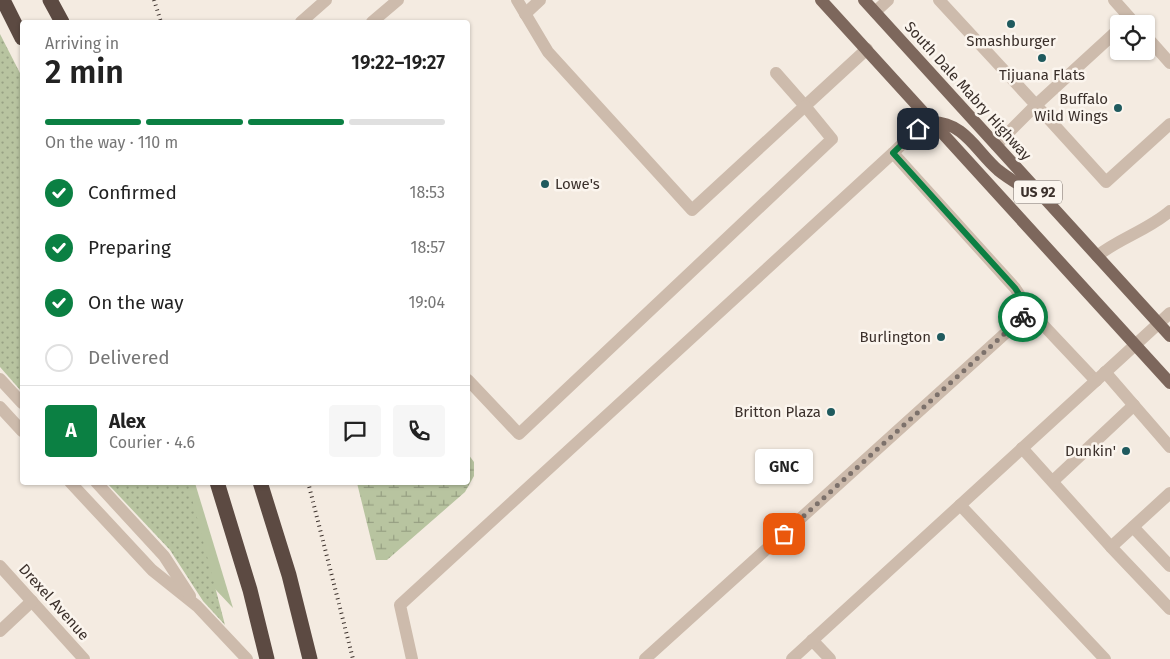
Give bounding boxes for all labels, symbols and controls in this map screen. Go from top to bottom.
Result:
map controls [1110,15,1155,60]
button: locate [1110,15,1155,60]
street label: South Dale Mabry Highway [901,18,1036,165]
marker: Smashburger [1005,18,1017,30]
place label: Smashburger [966,32,1056,50]
text: Arriving in [45,34,119,53]
text: 19:22–19:27 [351,51,445,74]
marker: Tijuana Flats [1036,52,1048,64]
text: 2 min [45,53,124,91]
place label: Tijuana Flats [999,66,1085,84]
place label: Buffalo Wild Wings [1034,90,1108,125]
marker: Buffalo Wild Wings [1112,102,1124,114]
pin [897,108,939,150]
icon: home [904,115,932,143]
text: On the way · 110 m [45,133,178,152]
place label: Lowe's [555,175,600,193]
marker: Lowe's [539,178,551,190]
icon: check [45,179,73,207]
road number: US 92 [1014,180,1062,203]
text: Confirmed [88,181,177,204]
text: 18:53 [409,183,445,202]
icon: check [45,234,73,262]
text: Preparing [88,236,171,259]
text: 18:57 [411,238,445,257]
icon: check [45,289,73,317]
text: On the way [88,291,184,314]
courier [998,292,1048,342]
text: 19:04 [408,293,445,312]
icon: bike [1009,303,1037,331]
place label: Burlington [859,328,931,346]
marker: Burlington [935,331,947,343]
text: Delivered [88,346,170,369]
place label: Britton Plaza [734,403,821,421]
button: chat [329,405,381,457]
button: phone [393,405,445,457]
marker: Britton Plaza [825,406,837,418]
text: Alex [109,410,146,433]
text: A [65,419,77,442]
text: Courier · 4.6 [109,433,195,452]
place label: Dunkin' [1065,442,1116,460]
marker: Dunkin' [1120,445,1132,457]
callout: GNC [755,449,813,484]
text: GNC [769,457,799,476]
pin [763,513,805,555]
icon: bag [770,520,798,548]
street label: Drexel Avenue [15,560,93,644]

